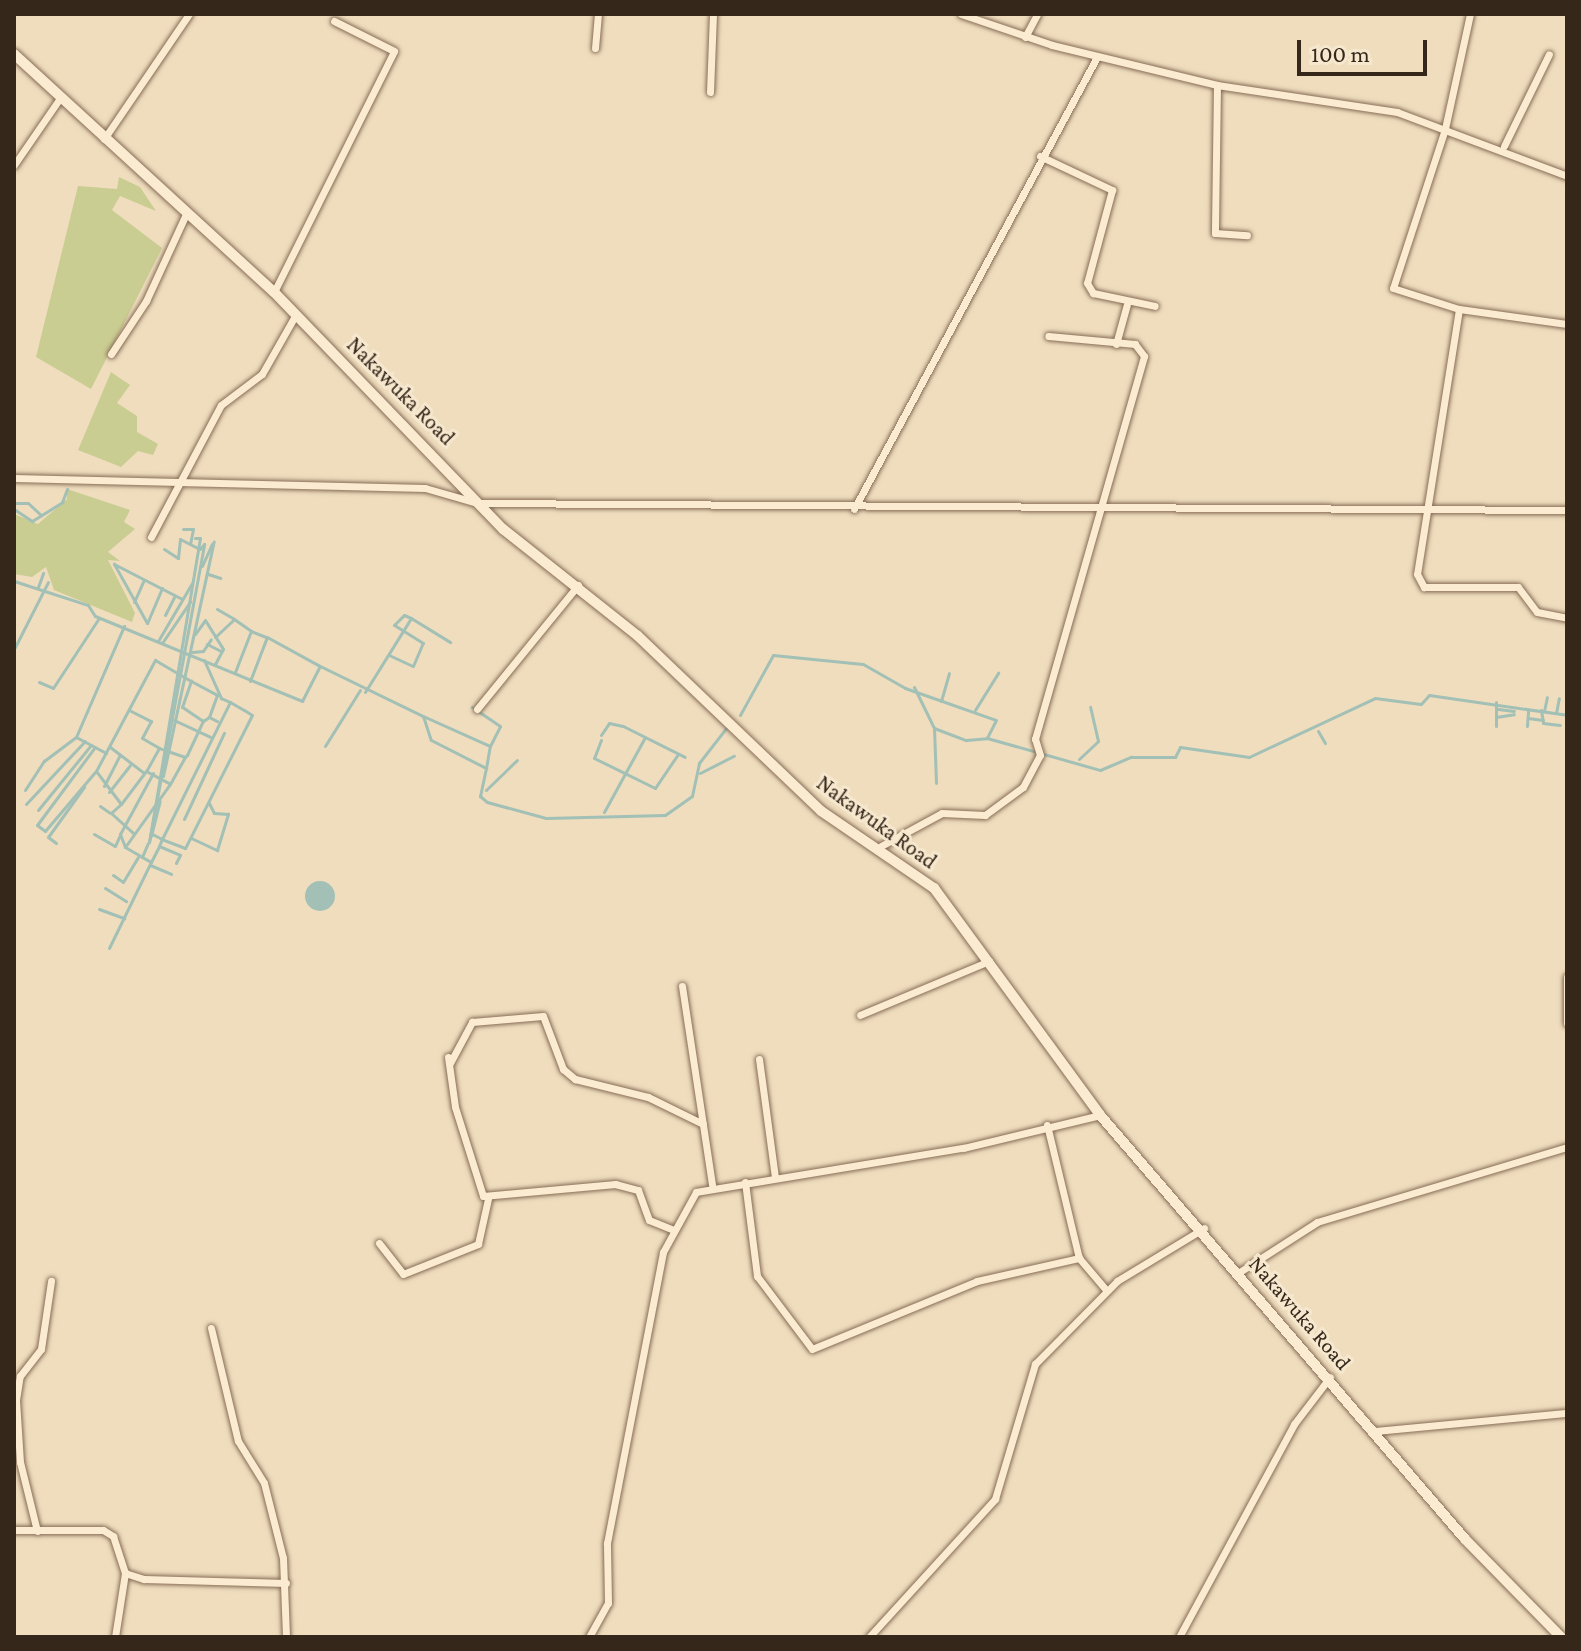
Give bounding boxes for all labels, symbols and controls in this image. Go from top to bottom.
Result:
scale bar [1301,24,1431,74]
text: 100 m [1311,40,1370,67]
street label: Nakawuka Road [341,331,461,451]
street label: Nakawuka Road [812,770,942,874]
street label: Nakawuka Road [1243,1251,1357,1375]

